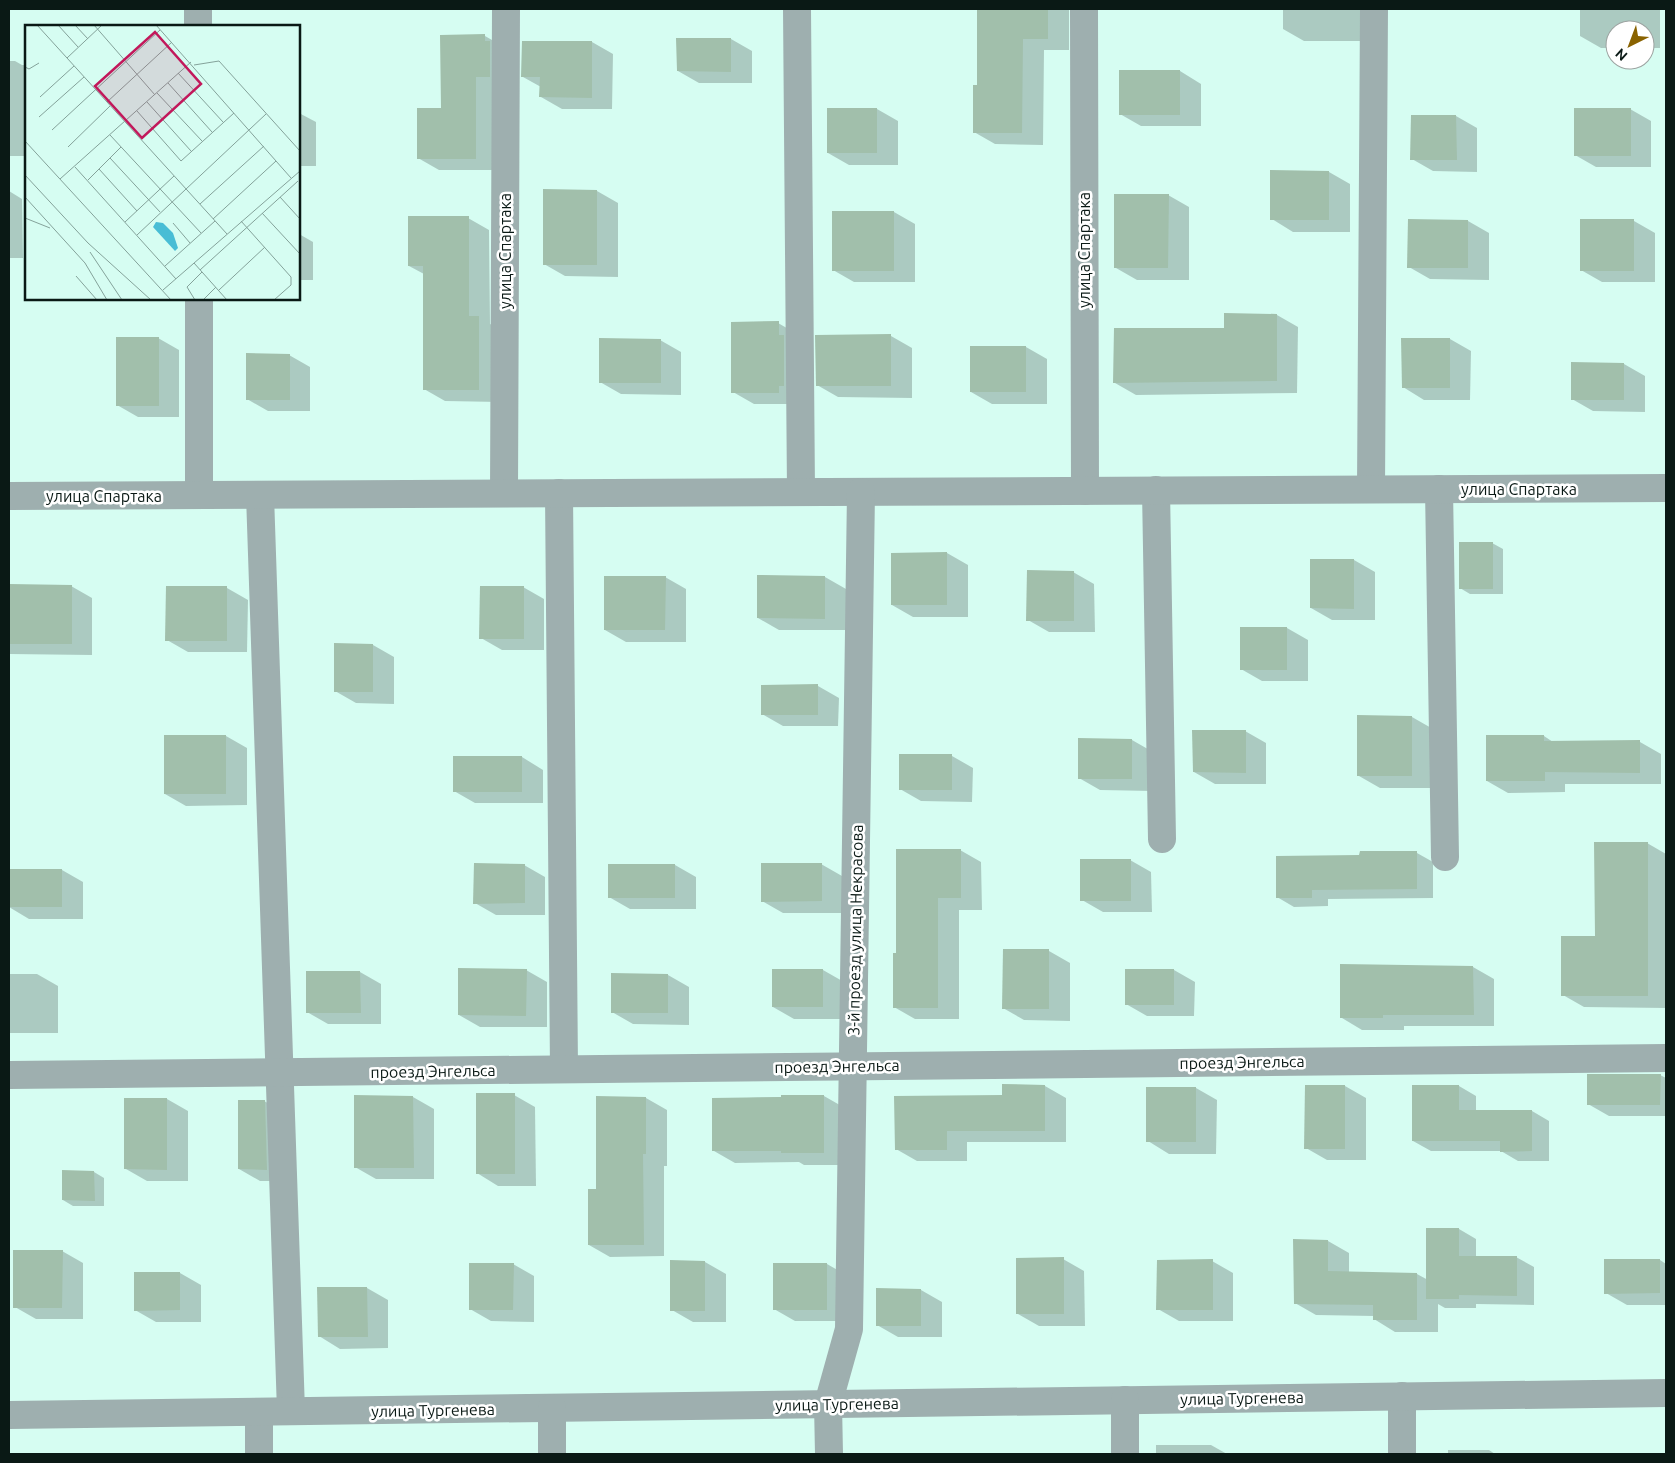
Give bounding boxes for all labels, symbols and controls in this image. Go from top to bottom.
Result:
north arrow [1605,20,1655,70]
inset map [25,25,300,300]
text: N [1612,45,1631,64]
street label: улица Спартака [1075,192,1093,308]
street label: улица Спартака [496,193,514,309]
street label: улица Спартака [1461,480,1577,498]
street label: улица Спартака [46,487,162,505]
street label: 3-й проезд улица Некрасова [844,824,866,1036]
street label: проезд Энгельса [1179,1052,1305,1072]
street label: проезд Энгельса [774,1056,900,1076]
street label: проезд Энгельса [370,1061,496,1081]
street label: улица Тургенева [1180,1388,1304,1408]
street label: улица Тургенева [775,1394,899,1414]
street label: улица Тургенева [371,1400,495,1420]

